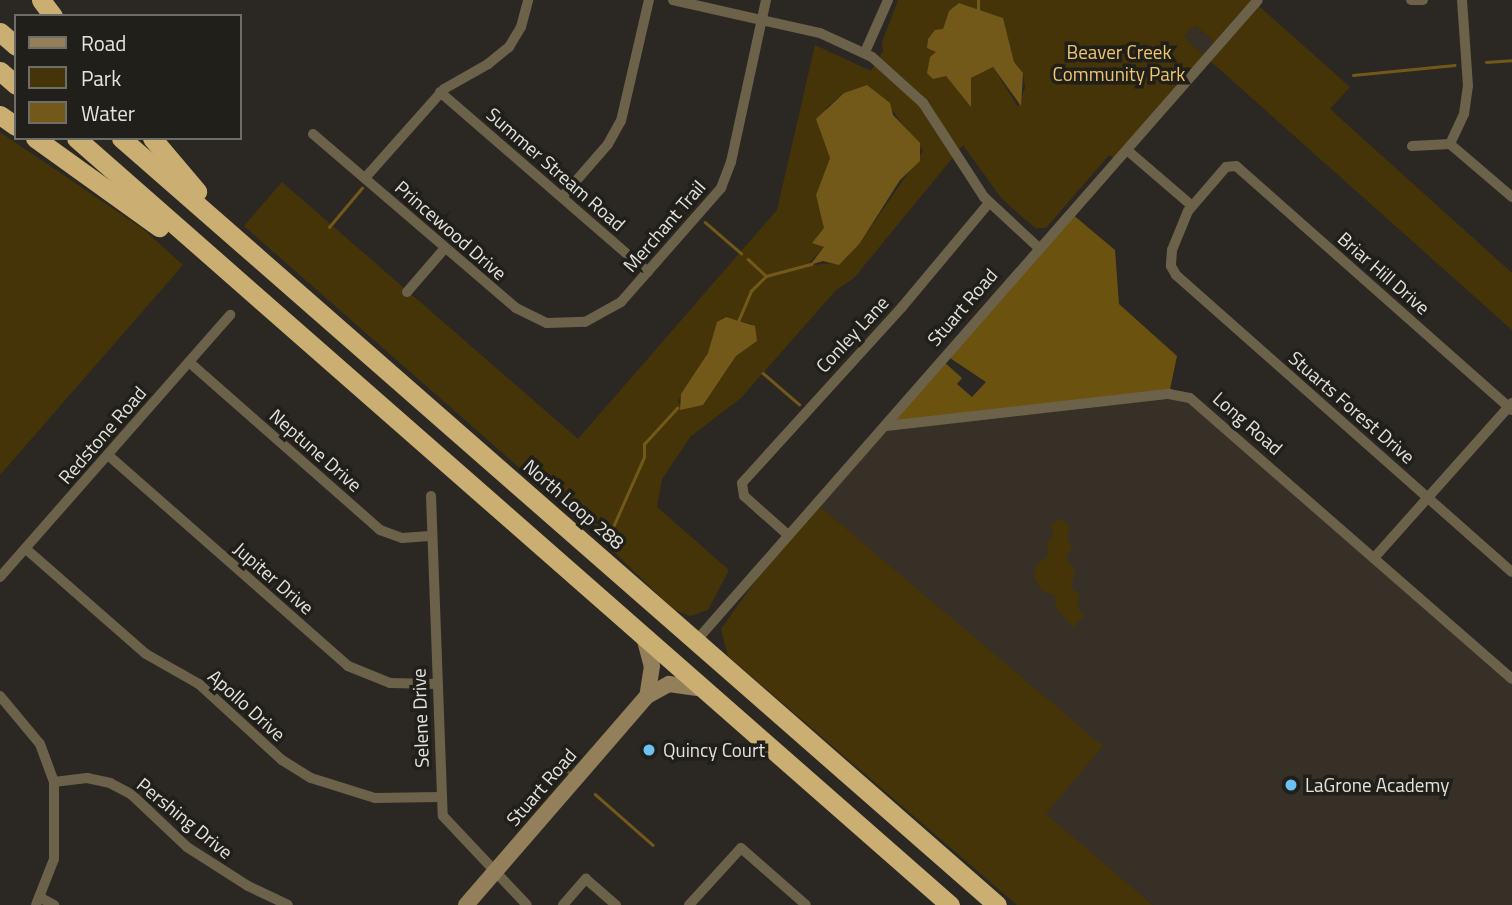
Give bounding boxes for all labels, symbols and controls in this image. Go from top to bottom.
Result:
legend [14,14,242,140]
text: Road [81,27,126,59]
park label: Beaver Creek Community Park [1053,41,1185,85]
text: Park [81,62,121,94]
text: Water [81,97,135,129]
street label: Summer Stream Road [482,103,630,235]
street label: Princewood Drive [391,175,511,285]
street label: Merchant Trail [618,176,710,276]
street label: Briar Hill Drive [1333,227,1435,319]
street label: Stuart Road [922,264,1002,350]
street label: Conley Lane [811,291,893,377]
street label: Stuarts Forest Drive [1284,346,1420,468]
street label: Redstone Road [53,382,151,488]
street label: Long Road [1209,387,1287,459]
street label: Neptune Drive [265,404,367,496]
street label: North Loop 288 [519,454,629,554]
street label: Jupiter Drive [229,537,319,619]
street label: Apollo Drive [204,664,290,746]
street label: Selene Drive [407,668,433,768]
place label: Quincy Court [663,739,765,761]
marker: Quincy Court [641,742,657,758]
street label: Stuart Road [501,744,581,830]
street label: Pershing Drive [133,773,237,863]
place label: LaGrone Academy [1305,774,1449,796]
marker: LaGrone Academy [1283,777,1299,793]

